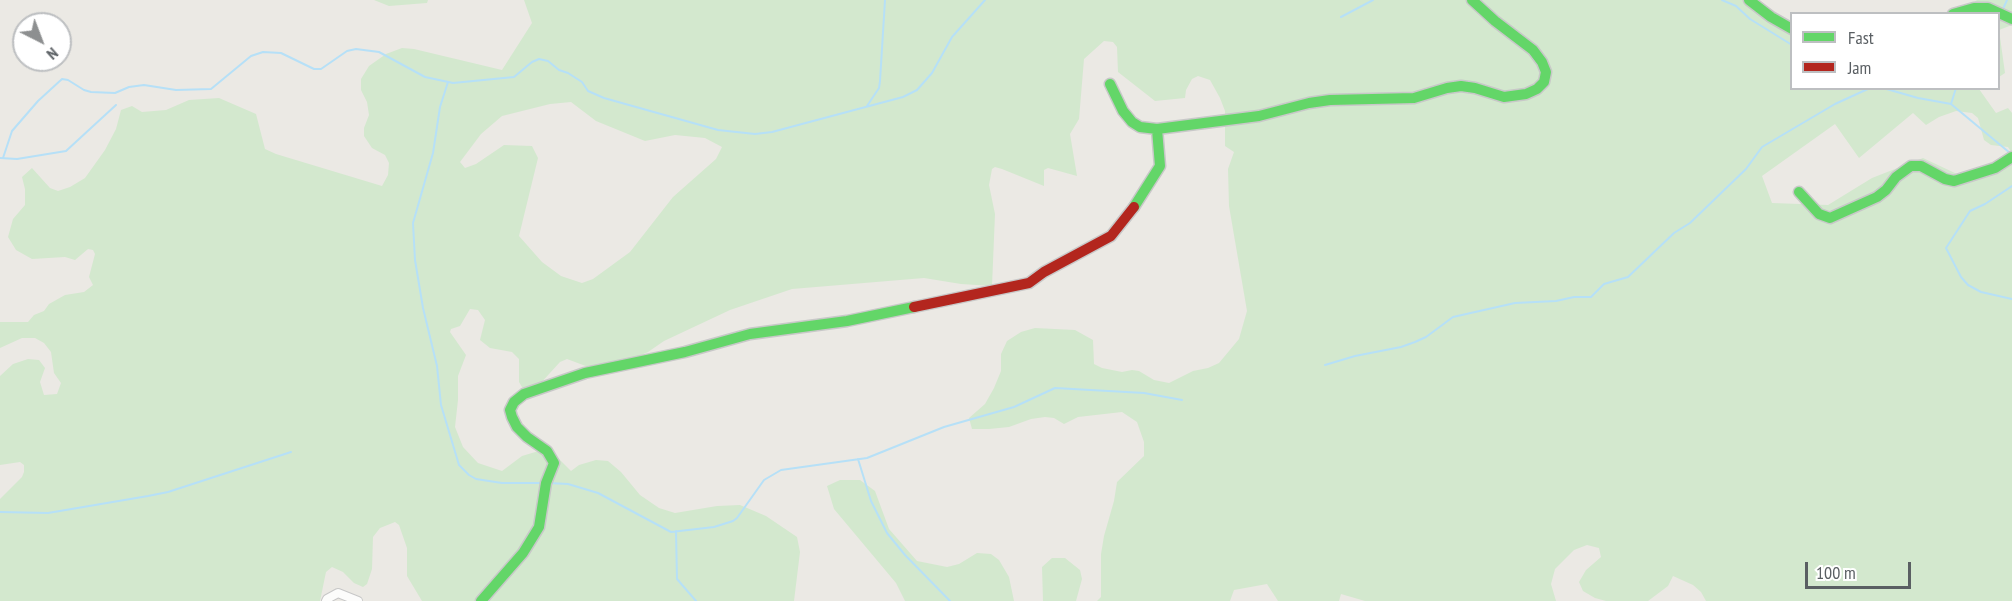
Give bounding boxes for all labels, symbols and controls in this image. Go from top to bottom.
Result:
north arrow [12,12,72,72]
legend [1790,12,2000,90]
text: Fast [1848,26,1874,49]
text: N [43,44,63,64]
text: Jam [1848,56,1871,79]
scale bar [1808,550,1914,588]
text: 100 m [1816,561,1856,584]

